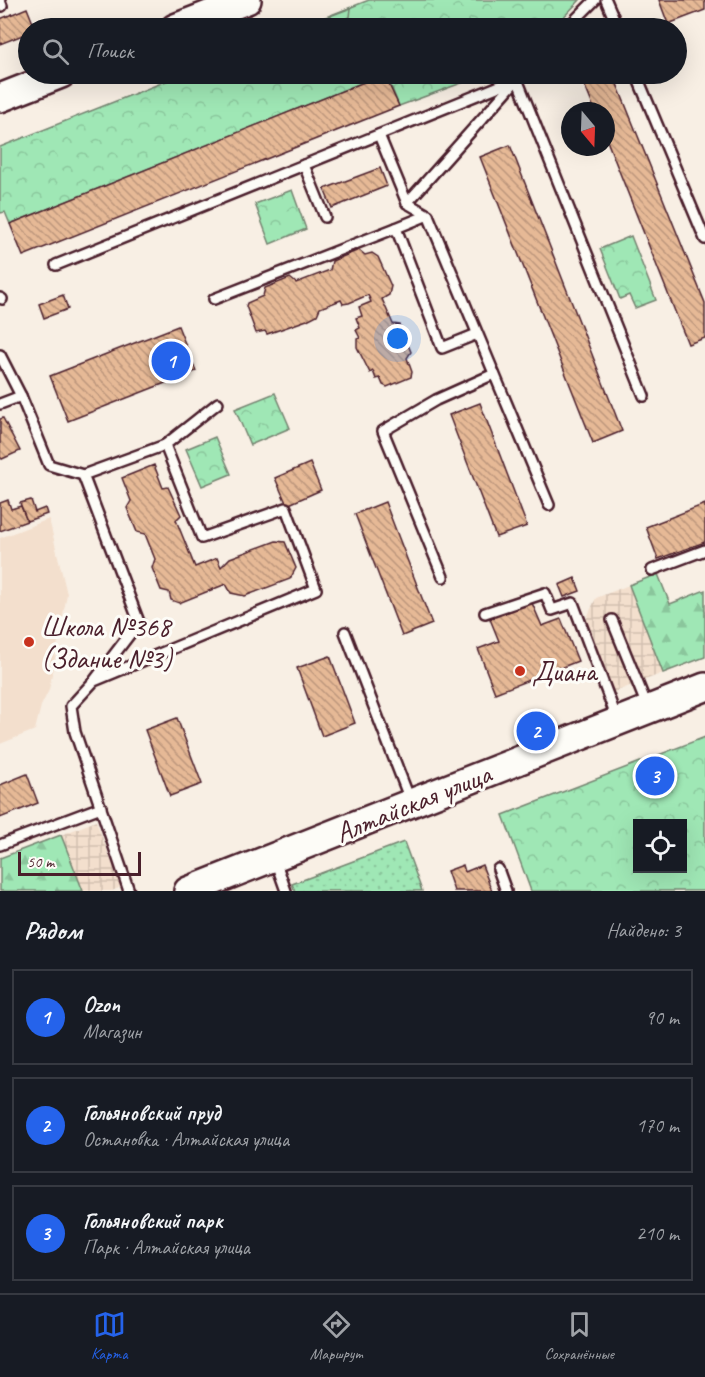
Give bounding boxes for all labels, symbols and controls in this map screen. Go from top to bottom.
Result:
search box [18,18,687,84]
icon: search [39,35,72,68]
text: Поиск [87,37,133,65]
north arrow [561,102,615,156]
your location [383,324,412,353]
pin: 1 [152,338,190,384]
place label: Школа №368 (Здание №3) [41,609,174,676]
marker: Школа №368 (Здание №3) [22,635,36,649]
place label: Диана [532,654,599,689]
marker: Диана [513,664,527,678]
pin: 2 [516,708,556,754]
pin: 3 [636,754,674,798]
street label: Алтайская улица [330,755,498,850]
map controls [633,819,687,873]
button: locate [633,819,687,873]
scale bar [18,849,141,876]
text: 50 m [27,852,54,872]
text: Рядом [24,914,82,947]
text: Найдено: 3 [606,918,681,943]
text: Ozon [83,991,120,1019]
text: 1 [41,1005,50,1030]
text: 90 m [645,1005,679,1030]
text: Магазин [83,1019,141,1044]
text: Гольяновский пруд [83,1099,220,1127]
text: 2 [41,1113,50,1138]
text: 170 m [636,1113,679,1138]
text: Остановка · Алтайская улица [83,1127,289,1152]
text: Гольяновcкий парк [83,1207,223,1235]
text: 3 [41,1221,50,1246]
text: 210 m [636,1221,679,1246]
text: Парк · Алтайская улица [83,1235,250,1260]
tab: Карта [91,1308,128,1364]
tab: Маршрут [310,1308,362,1364]
tab: Сохранённые [544,1308,614,1364]

